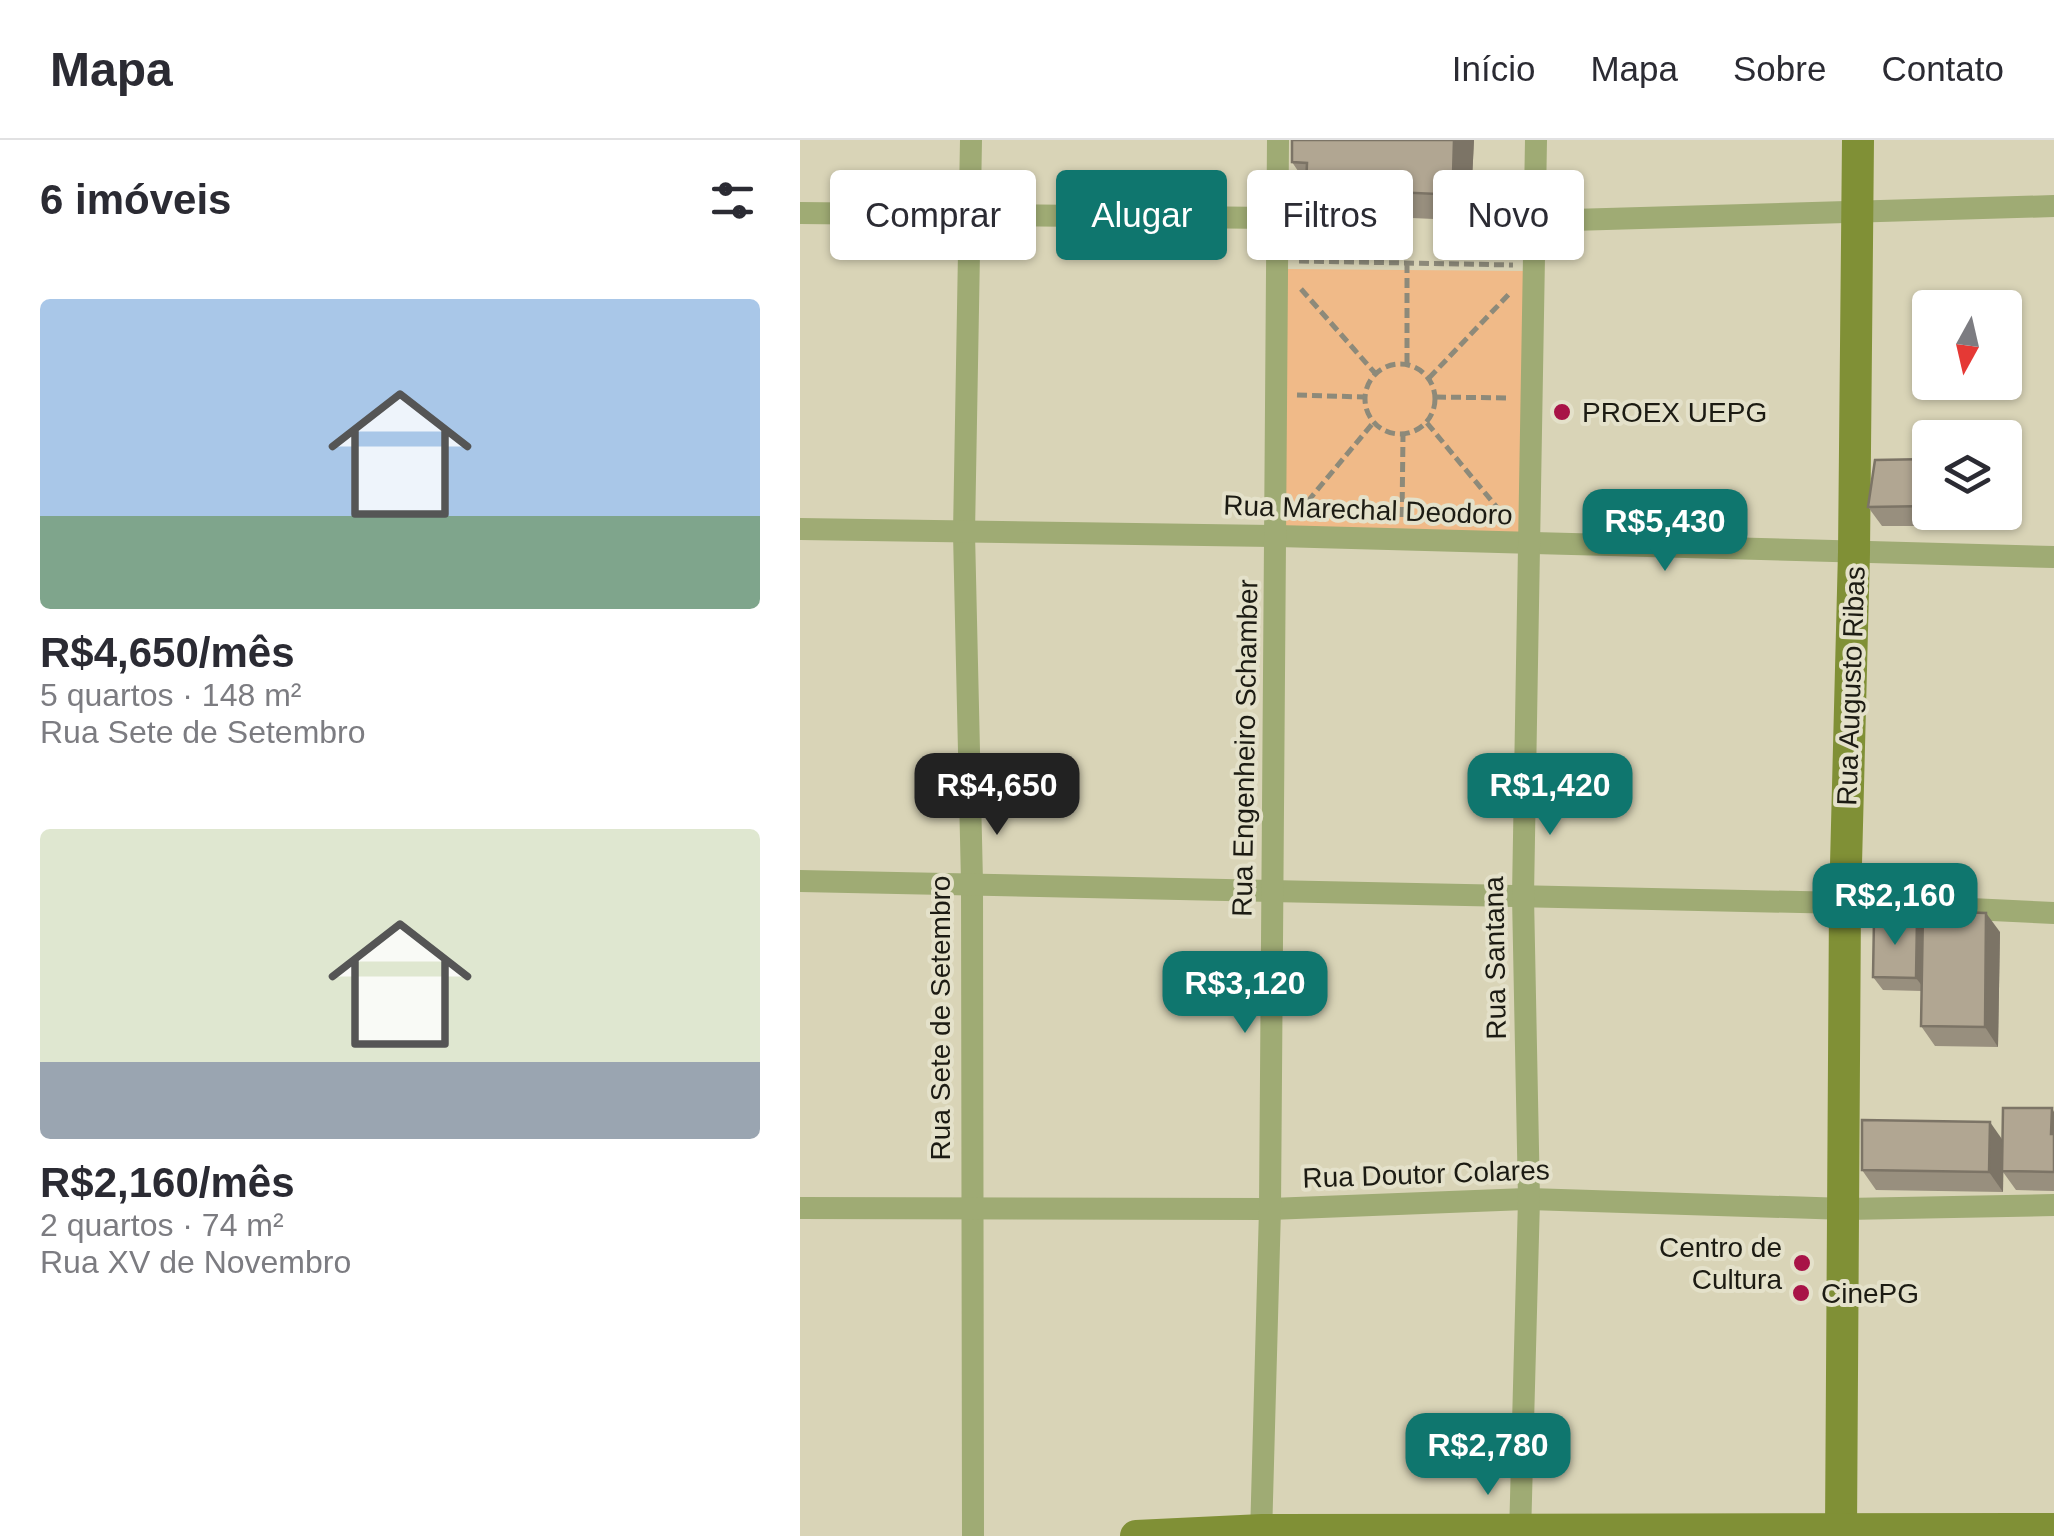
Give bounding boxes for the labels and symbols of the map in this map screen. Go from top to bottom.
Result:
north arrow [1912,290,2022,400]
place label: PROEX UEPG [1582,397,1767,428]
marker: PROEX UEPG [1551,401,1573,423]
street label: Rua Marechal Deodoro [1223,489,1513,531]
pin: R$5,430 [1573,489,1757,574]
street label: Rua Augusto Ribas [1831,566,1871,806]
street label: Rua Engenheiro Schamber [1227,579,1263,917]
pin: R$4,650 [905,753,1089,838]
pin: R$1,420 [1458,753,1642,838]
pin: R$2,160 [1803,863,1987,948]
street label: Rua Sete de Setembro [925,876,956,1160]
street label: Rua Santana [1478,876,1512,1040]
pin: R$3,120 [1153,951,1337,1036]
street label: Rua Doutor Colares [1302,1154,1550,1194]
place label: Centro de Cultura [1659,1232,1782,1295]
marker: Centro de Cultura [1791,1252,1813,1274]
place label: CinePG [1821,1278,1919,1309]
marker: CinePG [1790,1282,1812,1304]
pin: R$2,780 [1396,1413,1580,1498]

